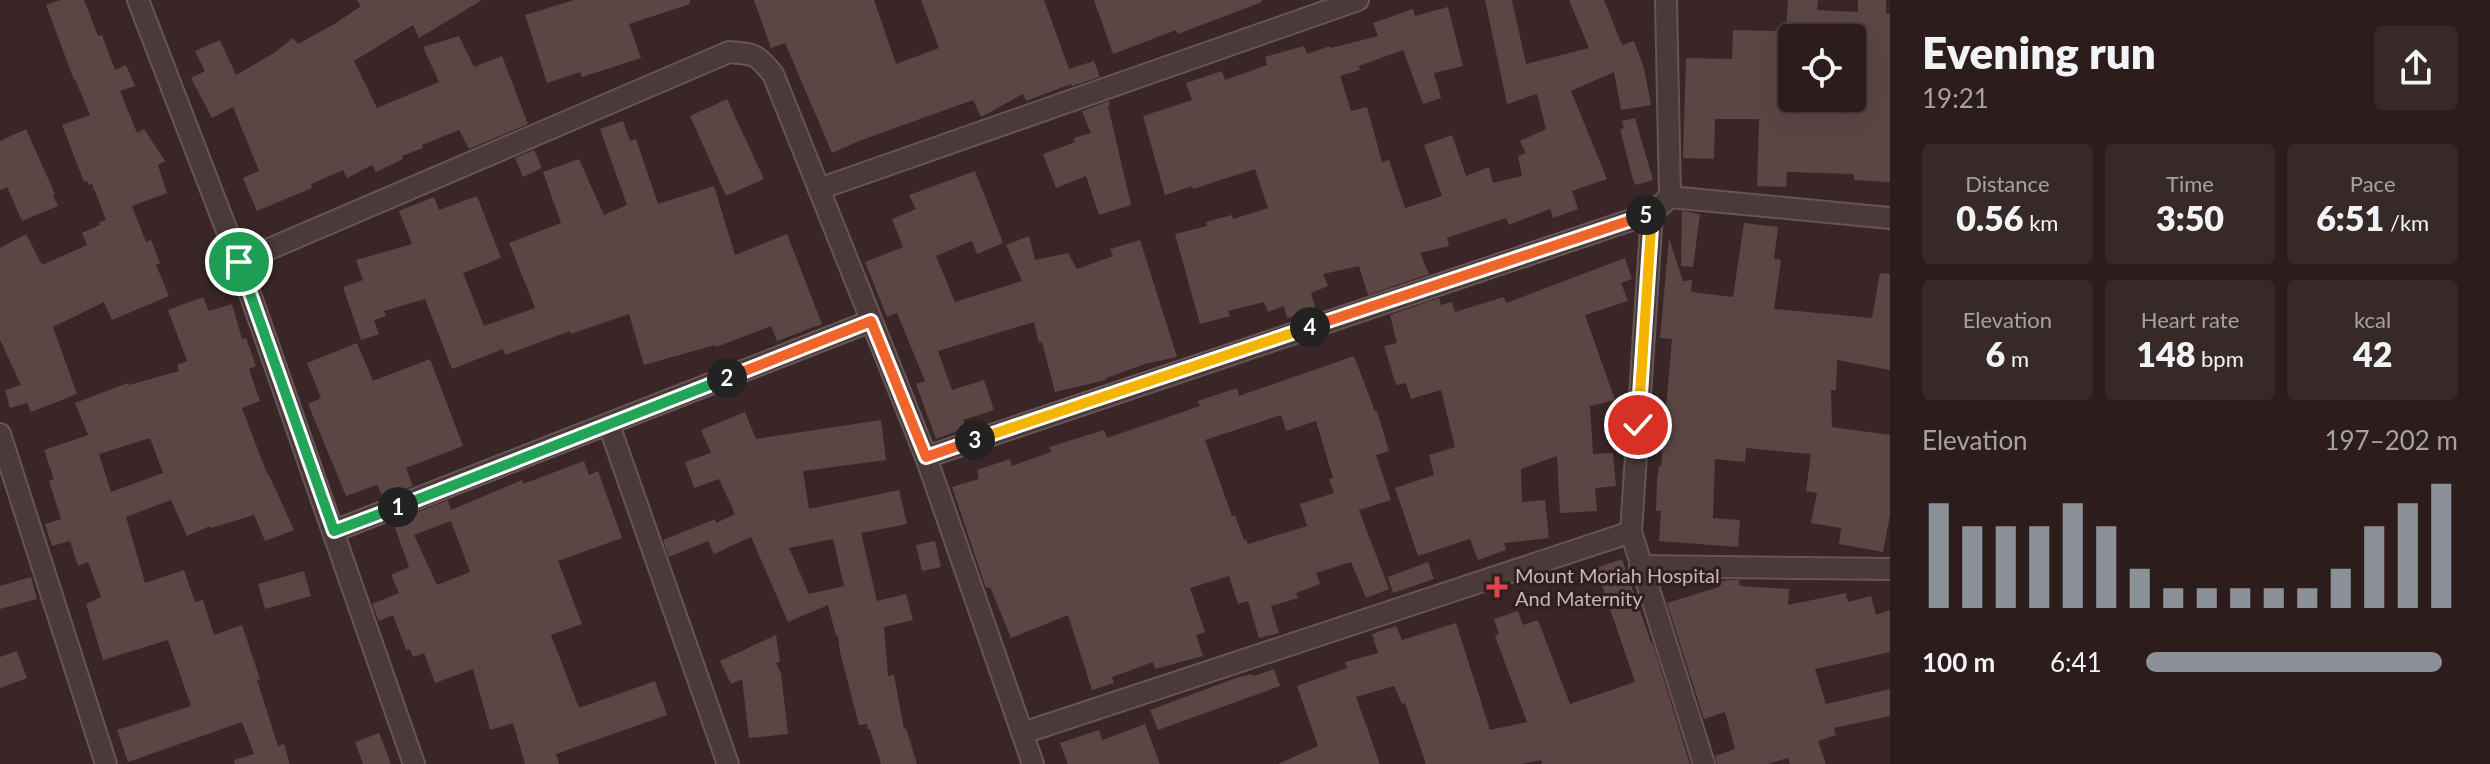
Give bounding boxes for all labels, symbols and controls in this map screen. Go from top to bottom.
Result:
map controls [1778,24,1866,112]
button: locate [1778,24,1866,112]
text: Evening run [1922,26,2156,78]
button: share [2374,26,2458,110]
text: 19:21 [1922,82,1989,114]
text: Distance [1965,170,2050,197]
text: Time [2166,170,2214,197]
text: Pace [2350,170,2396,197]
pin: 5 [1626,195,1666,235]
text: 0.56 [1956,197,2024,238]
text: 3:50 [2156,197,2224,238]
text: 6:51 [2316,197,2384,238]
text: 5 [1640,201,1652,228]
text: km [2024,209,2058,236]
text: /km [2384,209,2429,236]
pin [205,228,273,296]
icon: arrive [217,240,261,284]
text: Elevation [1963,306,2052,333]
text: Heart rate [2141,306,2239,333]
text: kcal [2354,306,2391,333]
pin: 4 [1290,307,1330,347]
text: 4 [1304,313,1316,340]
text: 6 [1986,333,2005,374]
text: 148 [2136,333,2195,374]
text: 42 [2353,333,2392,374]
text: m [2005,345,2029,372]
text: bpm [2195,345,2244,372]
pin: 2 [707,358,747,398]
text: 2 [721,364,733,391]
pin [1604,391,1672,459]
icon: check [1616,403,1660,447]
pin: 3 [955,420,995,460]
text: Elevation [1922,424,2028,456]
text: 197–202 m [2324,424,2458,456]
text: 3 [969,426,981,453]
pin: 1 [378,487,418,527]
text: 1 [392,493,404,520]
place label: Mount Moriah Hospital And Maternity [1515,563,1720,610]
marker: Mount Moriah Hospital And Maternity [1486,576,1508,598]
text: 100 m [1922,646,1995,678]
text: 6:41 [2050,646,2102,678]

